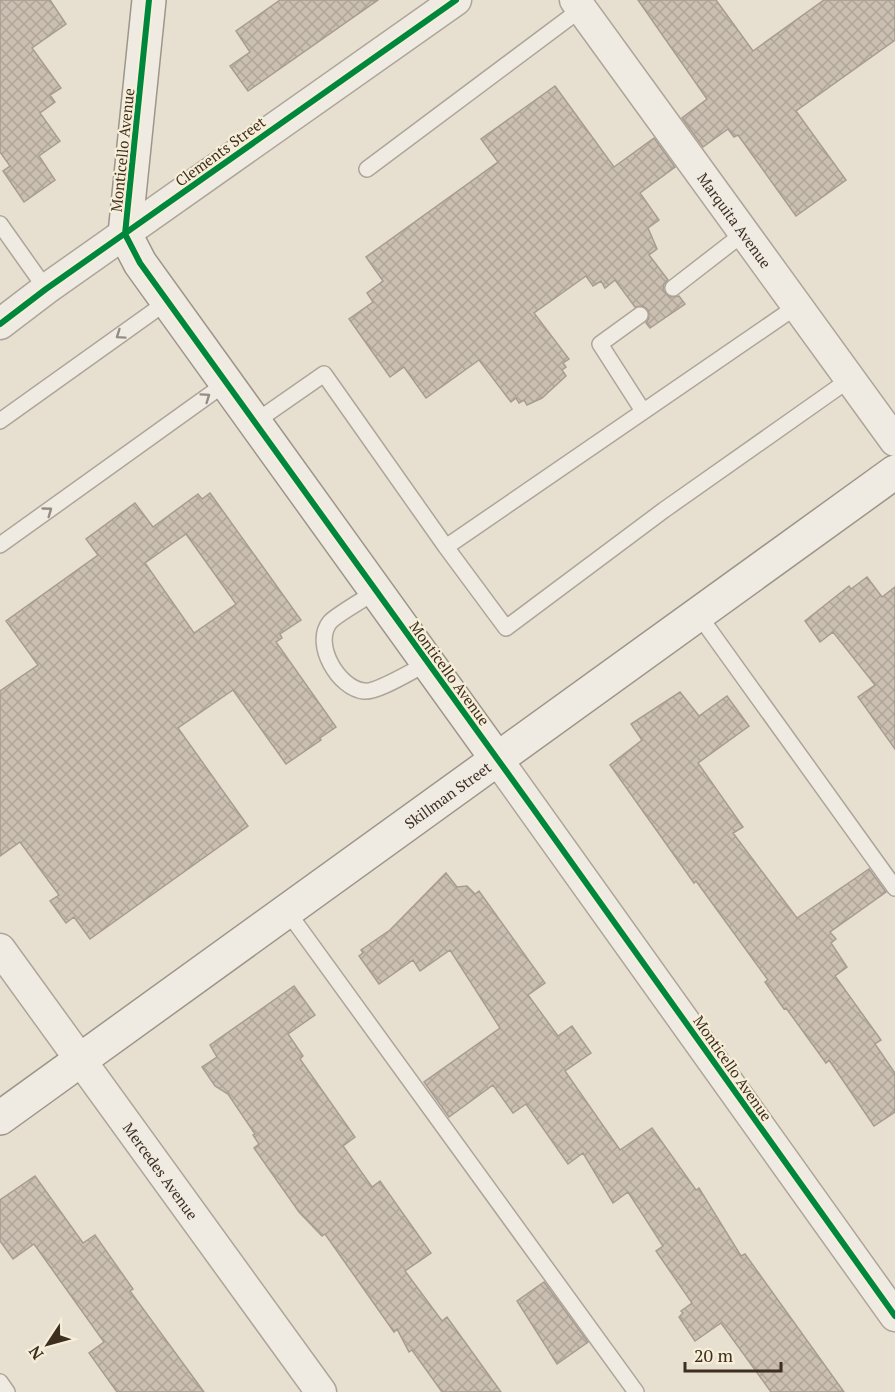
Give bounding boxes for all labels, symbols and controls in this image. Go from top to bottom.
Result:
street label: Monticello Avenue [106,87,138,213]
street label: Clements Street [171,111,269,190]
street label: Marquita Avenue [693,168,776,272]
one-way arrow [116,328,127,339]
one-way arrow [200,393,211,404]
one-way arrow [41,507,52,518]
street label: Monticello Avenue [405,617,495,729]
street label: Skillman Street [400,757,495,833]
street label: Monticello Avenue [689,1011,777,1125]
street label: Mercedes Avenue [119,1118,203,1224]
north arrow [18,1314,78,1374]
scale bar [685,1335,781,1373]
text: N [23,1341,48,1364]
text: 20 m [694,1343,734,1367]

